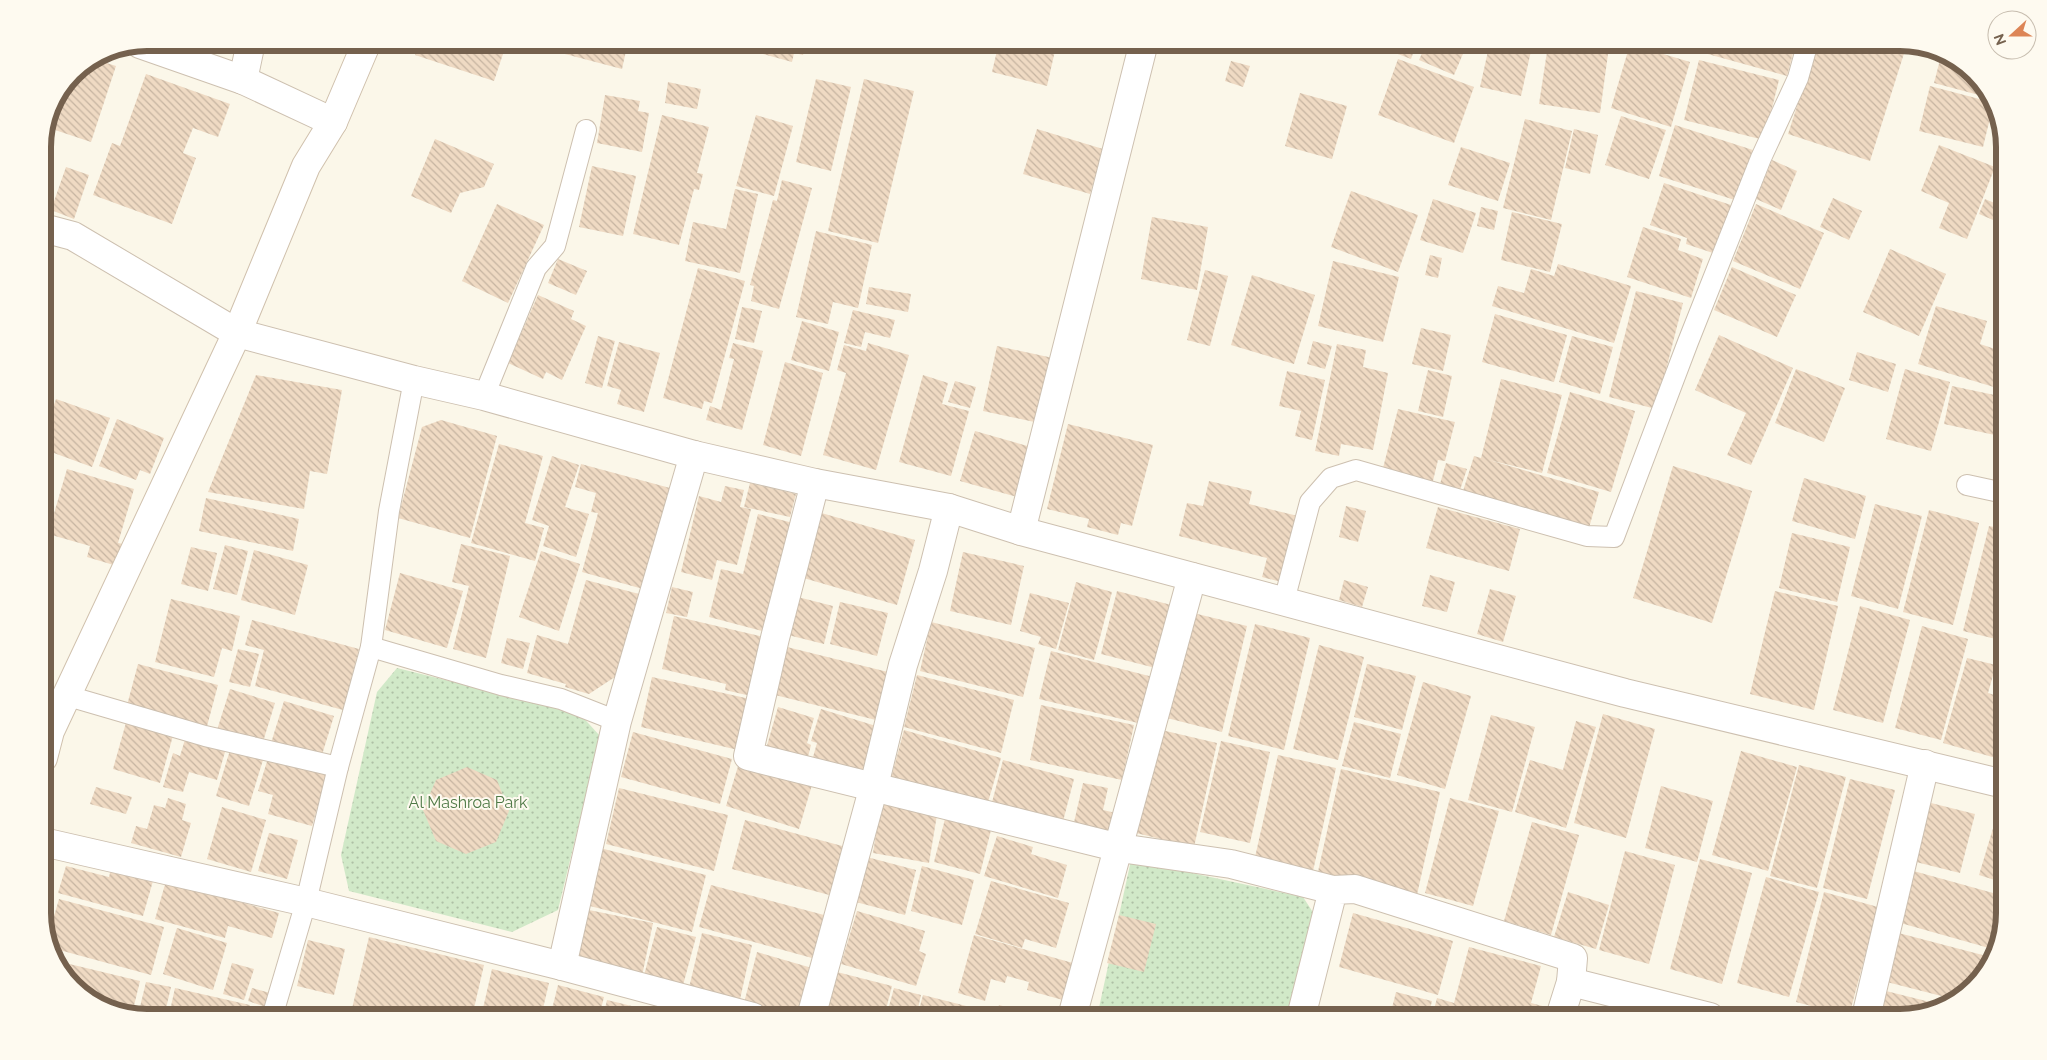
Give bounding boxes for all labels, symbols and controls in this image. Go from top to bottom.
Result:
north arrow [1987,10,2037,60]
text: N [1990,32,2009,48]
park label: Al Mashroa Park [409,793,528,812]

